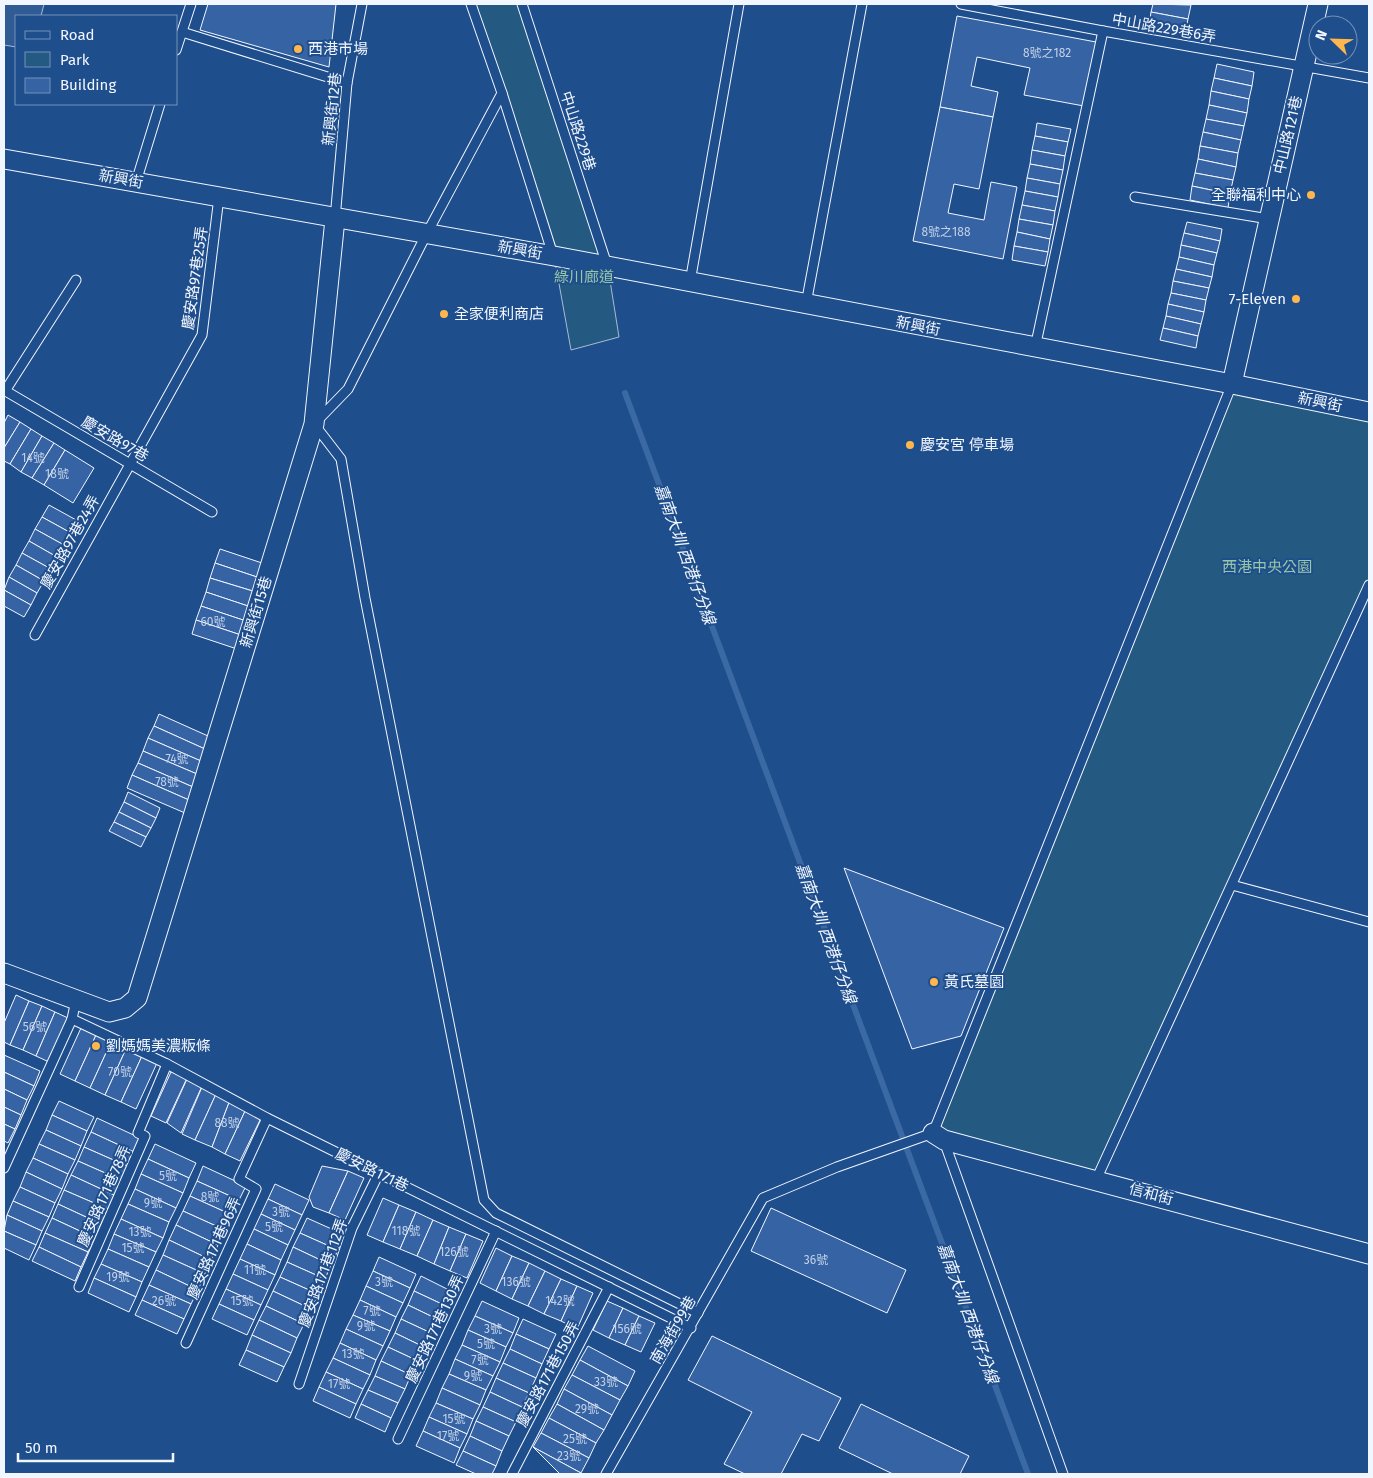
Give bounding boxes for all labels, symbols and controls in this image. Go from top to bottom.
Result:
street label: 中山路229巷6弄 [1110,10,1218,46]
legend [15,15,178,105]
north arrow [1308,15,1358,65]
text: Road [60,26,95,44]
text: N [1312,28,1331,43]
place label: 西港市場 [308,40,368,58]
marker: 西港市場 [292,43,304,55]
house number: 8號之182 [1023,46,1071,60]
text: Park [60,51,90,69]
street label: 新興街12巷 [319,71,345,147]
text: Building [60,76,116,94]
street label: 中山路229巷 [557,89,599,173]
street label: 中山路121巷 [1270,94,1306,176]
street label: 新興街 [97,166,145,192]
place label: 全聯福利中心 [1211,186,1301,204]
marker: 全聯福利中心 [1305,189,1317,201]
street label: 慶安路97巷25弄 [179,225,211,331]
house number: 8號之188 [921,225,971,239]
street label: 新興街 [496,237,544,263]
park label: 綠川廊道 [554,268,614,286]
place label: 7-Eleven [1229,290,1286,308]
marker: 7-Eleven [1290,293,1302,305]
place label: 全家便利商店 [454,305,544,323]
marker: 全家便利商店 [438,308,450,320]
street label: 新興街 [894,313,942,339]
street label: 新興街 [1296,389,1344,415]
street label: 慶安路97巷 [78,413,152,465]
place label: 慶安宮 停車場 [920,436,1014,454]
marker: 慶安宮 停車場 [904,439,916,451]
house number: 14號 [21,451,45,465]
house number: 18號 [45,467,69,481]
water label: 嘉南大圳 西港仔分線 [651,481,720,629]
street label: 慶安路97巷24弄 [37,492,103,592]
park label: 西港中央公園 [1222,558,1312,576]
street label: 新興街15巷 [237,574,275,650]
house number: 60號 [200,615,226,629]
house number: 74號 [165,752,189,766]
house number: 78號 [155,775,179,789]
water label: 嘉南大圳 西港仔分線 [792,860,861,1008]
place label: 黃氏墓園 [944,973,1004,991]
marker: 黃氏墓園 [928,976,940,988]
house number: 56號 [23,1020,47,1034]
place label: 劉媽媽美濃粄條 [106,1037,211,1055]
marker: 劉媽媽美濃粄條 [90,1040,102,1052]
house number: 70號 [108,1065,132,1079]
house number: 88號 [214,1116,240,1130]
street label: 慶安路171巷78弄 [74,1143,134,1249]
street label: 慶安路171巷 [332,1145,412,1195]
house number: 5號 [159,1169,177,1183]
street label: 信和街 [1127,1179,1175,1209]
house number: 8號 [201,1190,219,1204]
street label: 慶安路171巷96弄 [183,1194,245,1302]
house number: 9號 [144,1196,162,1210]
house number: 3號 [272,1205,290,1219]
street label: 慶安路171巷112弄 [295,1216,351,1330]
house number: 5號 [265,1220,283,1234]
house number: 118號 [392,1224,420,1238]
house number: 13號 [128,1225,152,1239]
water label: 嘉南大圳 西港仔分線 [934,1240,1003,1388]
house number: 15號 [121,1241,145,1255]
house number: 126號 [439,1245,469,1259]
house number: 36號 [804,1253,828,1267]
house number: 11號 [244,1263,266,1277]
house number: 19號 [106,1270,130,1284]
street label: 慶安路171巷130弄 [402,1272,468,1386]
house number: 3號 [375,1275,393,1289]
house number: 136號 [501,1275,531,1289]
street label: 南海街99巷 [646,1293,700,1367]
house number: 26號 [152,1294,176,1308]
house number: 15號 [230,1294,254,1308]
house number: 142號 [545,1294,575,1308]
house number: 7號 [363,1304,381,1318]
street label: 慶安路171巷150弄 [513,1318,583,1430]
house number: 9號 [357,1319,375,1333]
house number: 3號 [484,1322,502,1336]
house number: 156號 [612,1322,642,1336]
house number: 5號 [477,1337,495,1351]
house number: 13號 [341,1347,365,1361]
house number: 7號 [471,1353,489,1367]
house number: 9號 [464,1369,482,1383]
house number: 33號 [594,1375,618,1389]
house number: 17號 [328,1377,350,1391]
house number: 29號 [575,1402,599,1416]
house number: 15號 [442,1412,466,1426]
house number: 17號 [437,1429,459,1443]
scale bar [18,1430,172,1462]
house number: 25號 [563,1432,587,1446]
text: 50 m [25,1439,58,1457]
house number: 23號 [557,1449,581,1463]

